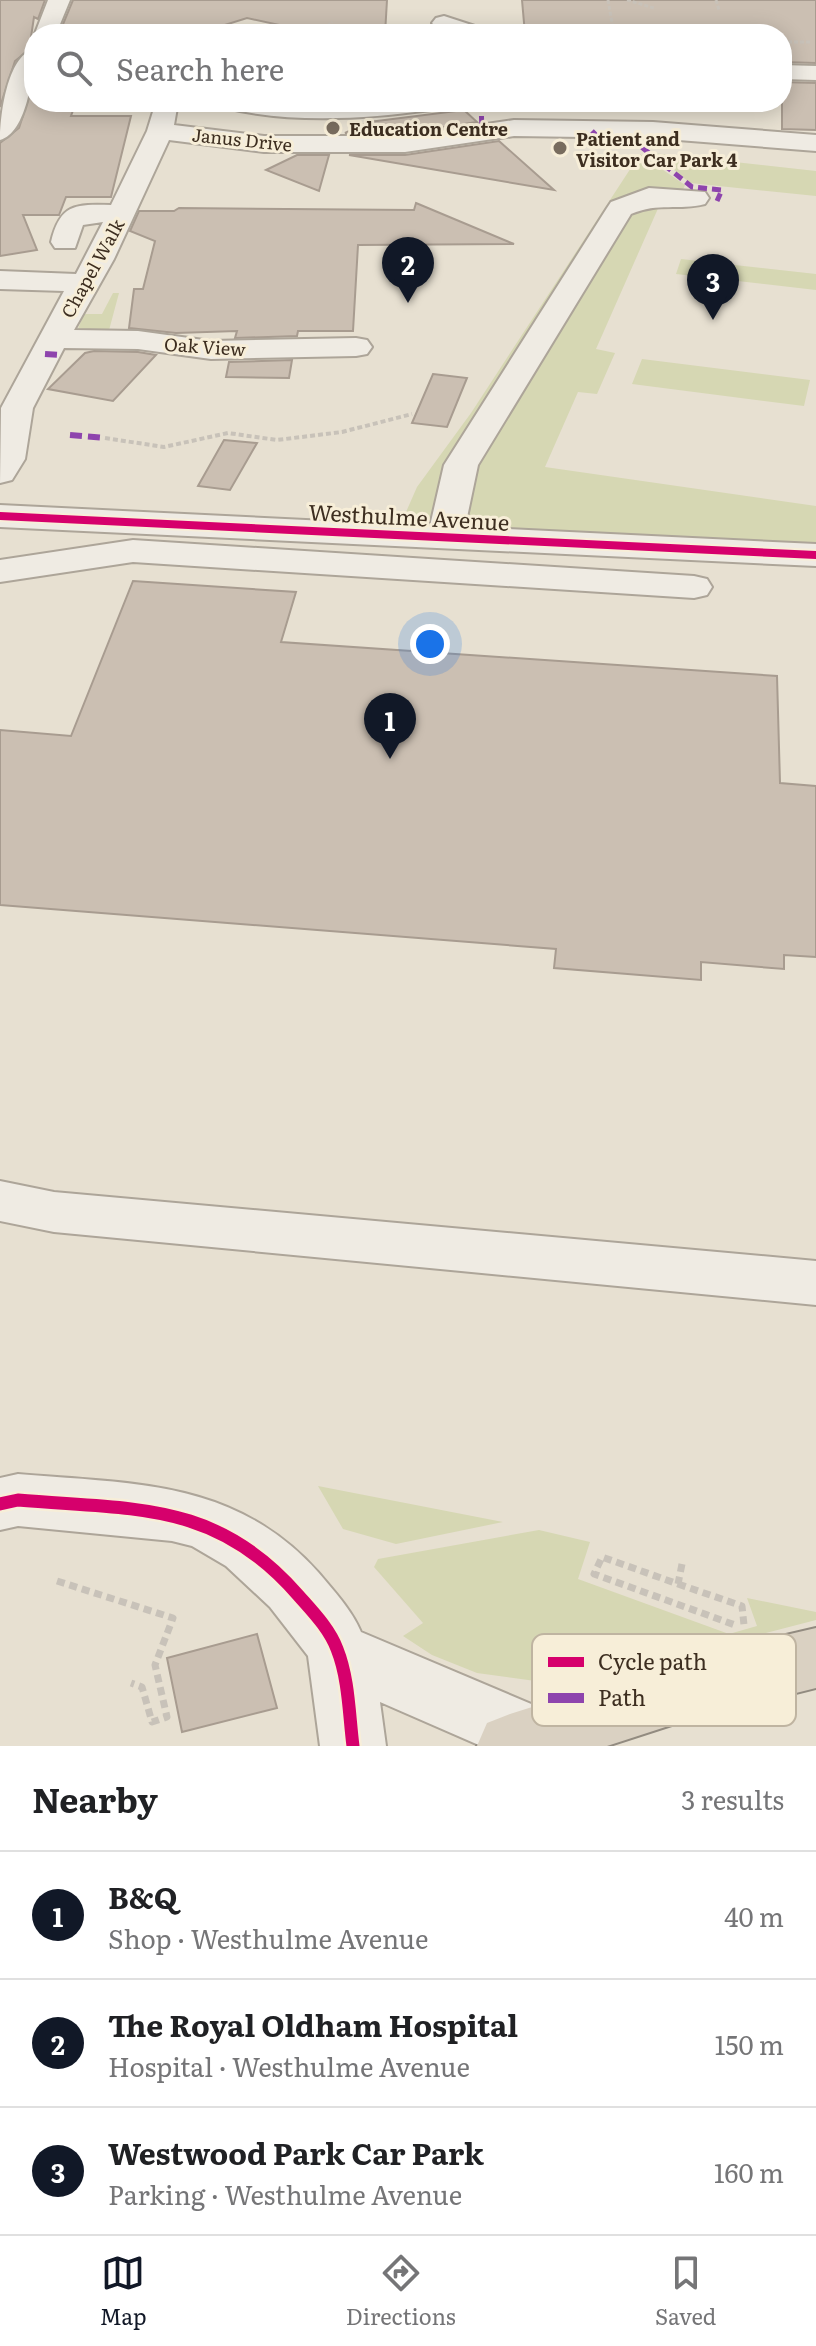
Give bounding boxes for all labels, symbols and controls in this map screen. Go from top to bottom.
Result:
search box [24,24,792,112]
icon: search [52,46,96,90]
text: Search here [116,46,284,90]
place label: Education Centre [349,115,508,142]
marker: Education Centre [324,119,342,137]
street label: Janus Drive [190,120,294,158]
place label: Patient and Visitor Car Park 4 [576,125,738,173]
marker: Patient and Visitor Car Park 4 [551,139,569,157]
street label: Chapel Walk [54,213,131,323]
pin: 2 [382,237,434,303]
pin: 3 [687,254,739,320]
street label: Oak View [163,330,247,362]
street label: Westhulme Avenue [308,494,510,538]
your location [410,624,450,664]
pin: 1 [364,693,416,759]
legend [532,1634,796,1726]
text: Cycle path [598,1644,707,1677]
text: Path [598,1680,646,1713]
text: Nearby [32,1773,158,1823]
text: 3 results [681,1779,784,1818]
text: B&Q [108,1874,177,1918]
text: 1 [53,1896,63,1935]
text: 40 m [724,1896,784,1935]
text: Shop · Westhulme Avenue [108,1918,429,1957]
text: The Royal Oldham Hospital [108,2002,518,2046]
text: 2 [51,2024,65,2063]
text: 150 m [715,2024,784,2063]
text: Hospital · Westhulme Avenue [108,2046,470,2085]
text: Westwood Park Car Park [108,2130,484,2174]
text: 3 [51,2152,65,2191]
text: 160 m [714,2152,784,2191]
text: Parking · Westhulme Avenue [108,2174,462,2213]
tab: Map [100,2251,147,2332]
tab: Directions [346,2251,456,2332]
tab: Saved [655,2251,716,2332]

